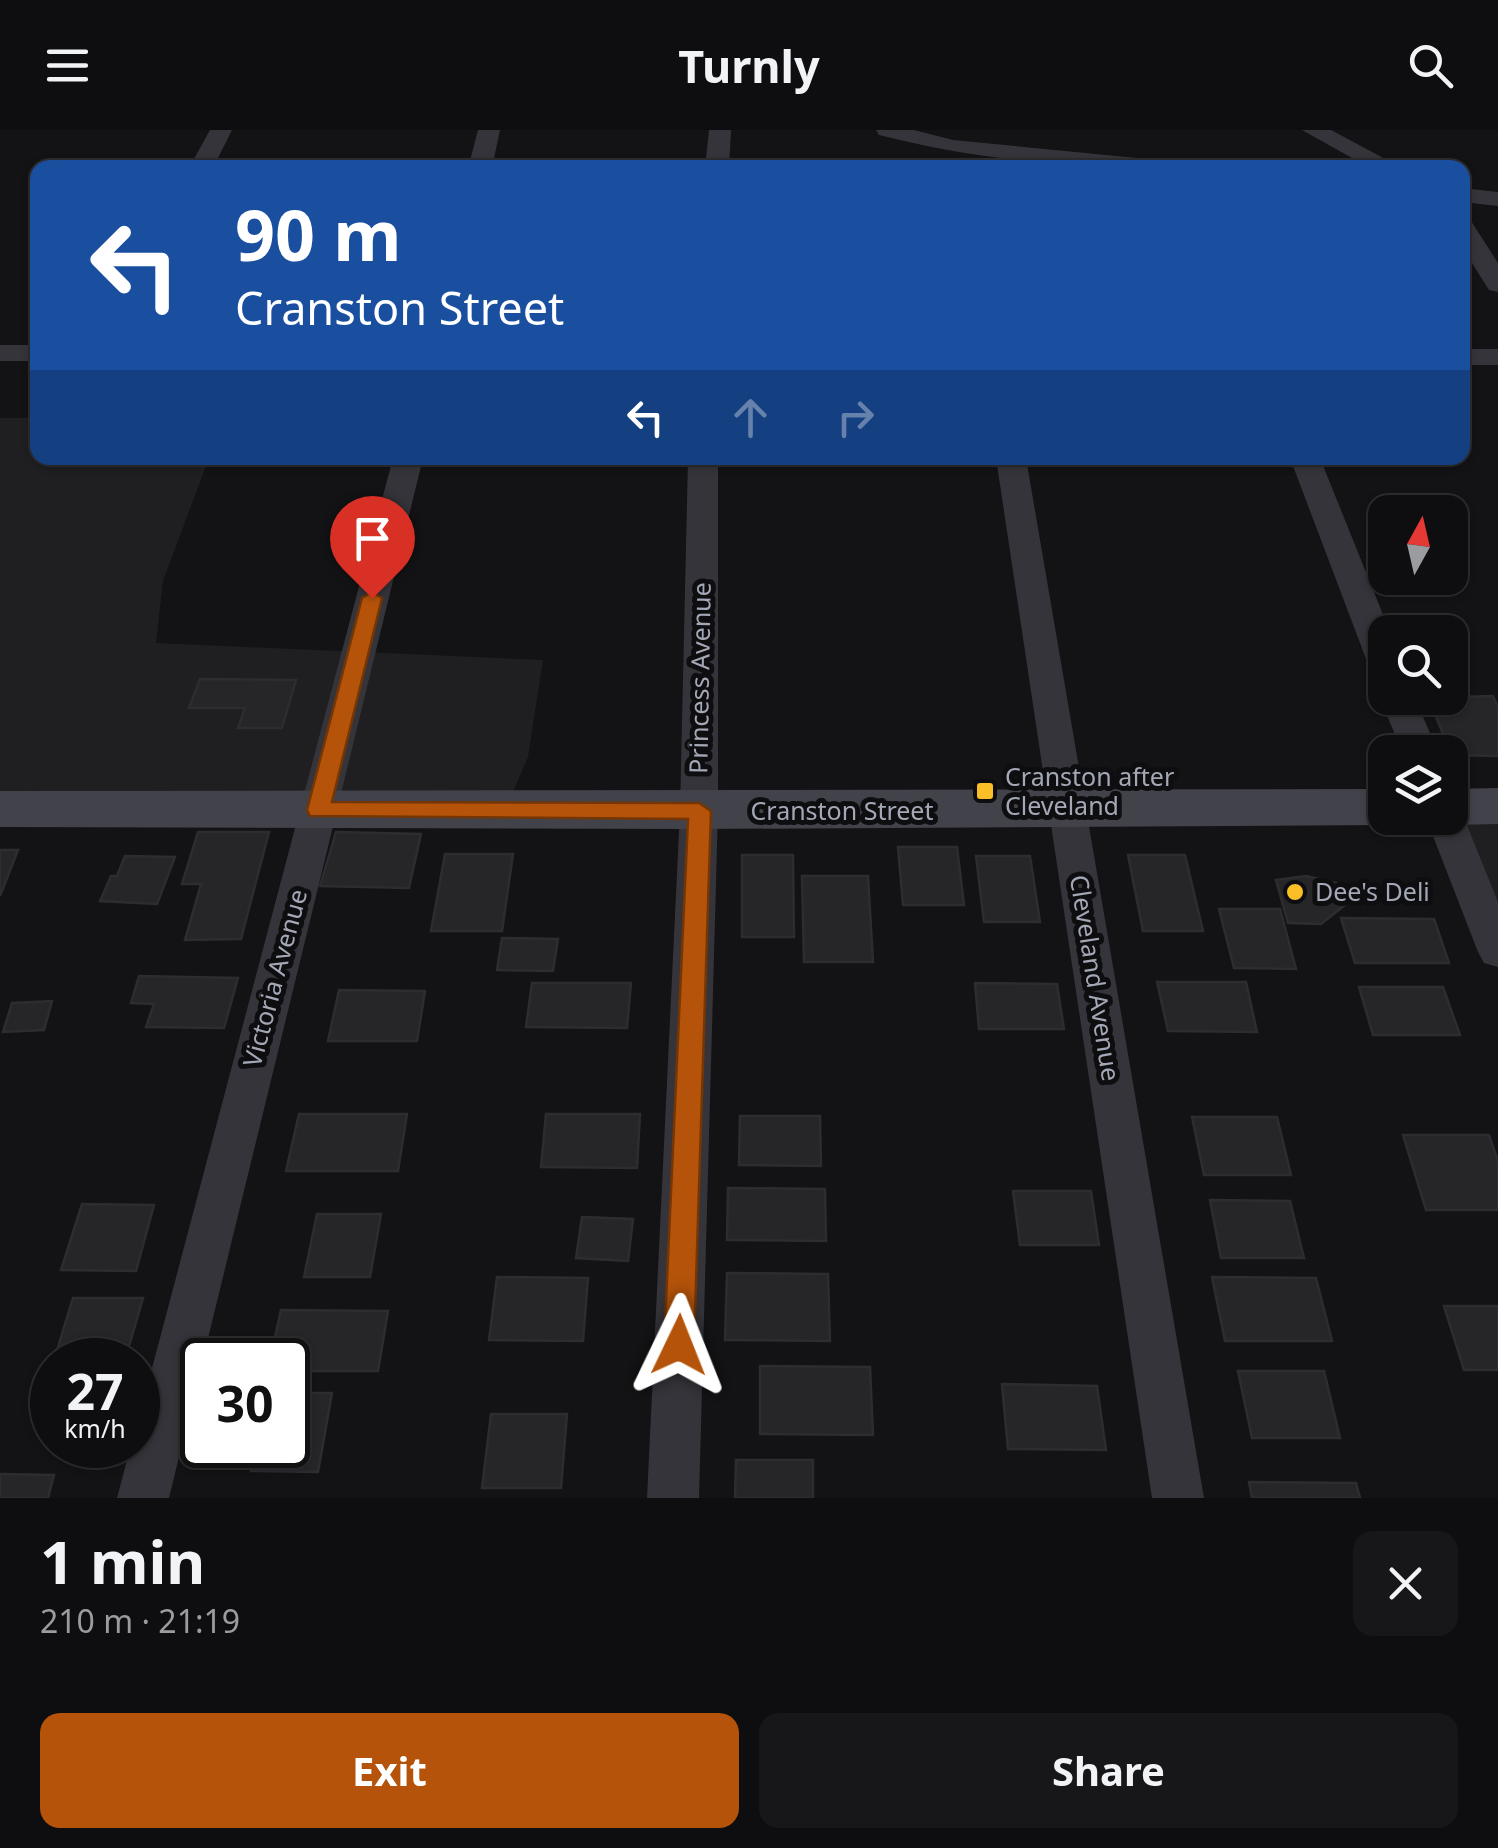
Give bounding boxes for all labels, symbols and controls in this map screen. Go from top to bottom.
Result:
text: Turnly [678,35,820,96]
icon: menu [40,38,95,93]
icon: search [1403,38,1458,93]
text: 90 m [235,186,402,282]
icon: left [70,200,200,330]
text: Cranston Street [235,277,564,338]
icon: left [618,390,673,445]
icon: ahead [723,390,778,445]
icon: right [828,390,883,445]
north arrow [1368,495,1468,595]
map controls [1368,495,1468,835]
pin [330,496,415,599]
icon: arrive [345,511,400,566]
street label: Princess Avenue [680,582,718,774]
button: search [1368,615,1468,715]
button: layers [1368,735,1468,835]
place label: Cranston after Cleveland [1005,759,1174,822]
marker: Cranston after Cleveland [974,780,996,802]
street label: Cranston Street [751,793,933,827]
street label: Cleveland Avenue [1063,872,1129,1083]
place label: Dee's Deli [1315,874,1430,908]
marker: Dee's Deli [1284,881,1306,903]
street label: Victoria Avenue [234,885,314,1070]
position arrow [627,1293,731,1397]
speed limit sign: 30 [180,1338,310,1468]
text: 27 [66,1357,124,1425]
text: km/h [64,1411,126,1445]
text: 1 min [40,1520,205,1602]
button: close [1353,1531,1458,1636]
text: 210 m · 21:19 [40,1599,240,1642]
button: Exit [40,1713,739,1828]
button: Share [759,1713,1458,1828]

